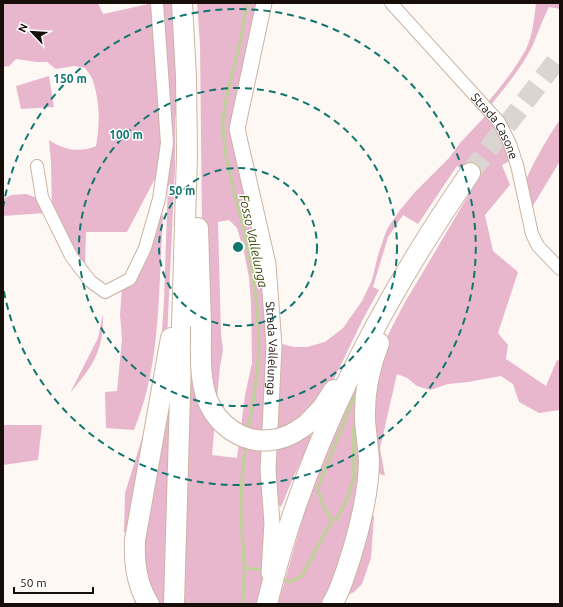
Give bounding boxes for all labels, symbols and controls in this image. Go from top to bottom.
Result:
north arrow [12,12,52,52]
text: N [16,22,30,34]
text: 150 m [53,72,87,85]
street label: Strada Casone [469,90,521,160]
text: 100 m [109,128,143,141]
text: 50 m [169,184,195,197]
water label: Fosso Vallelunga [237,193,271,289]
centre of rings [231,240,245,254]
street label: Strada Vallelunga [264,301,281,396]
scale bar [14,569,93,595]
text: 50 m [20,576,47,589]

